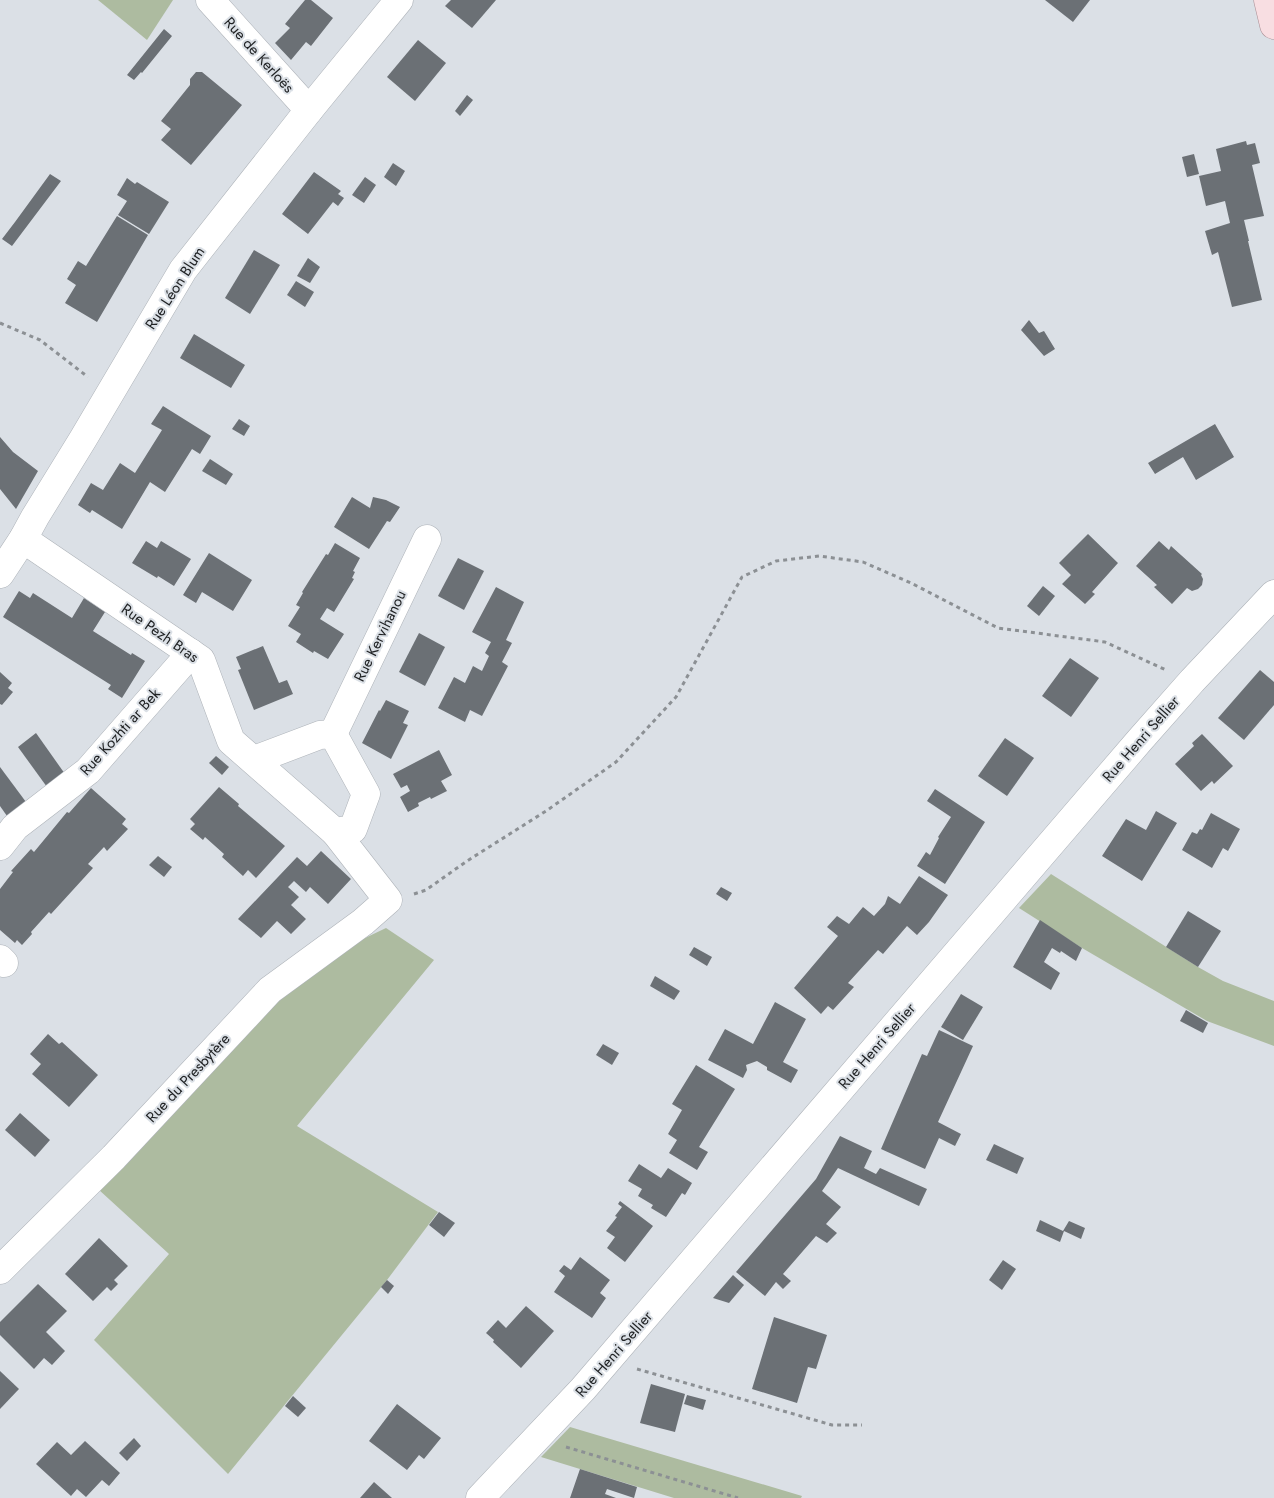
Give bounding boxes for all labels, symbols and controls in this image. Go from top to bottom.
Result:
street label: Rue de Kerloës [219,12,299,98]
street label: Rue Léon Blum [140,242,210,334]
street label: Rue Kervihanou [348,587,412,685]
street label: Rue Pezh Bras [117,598,203,668]
street label: Rue Kozhti ar Bek [75,683,166,781]
street label: Rue Henri Sellier [1097,690,1185,787]
street label: Rue Henri Sellier [833,997,921,1094]
street label: Rue du Presbytère [141,1028,235,1128]
street label: Rue Henri Sellier [570,1305,658,1402]

